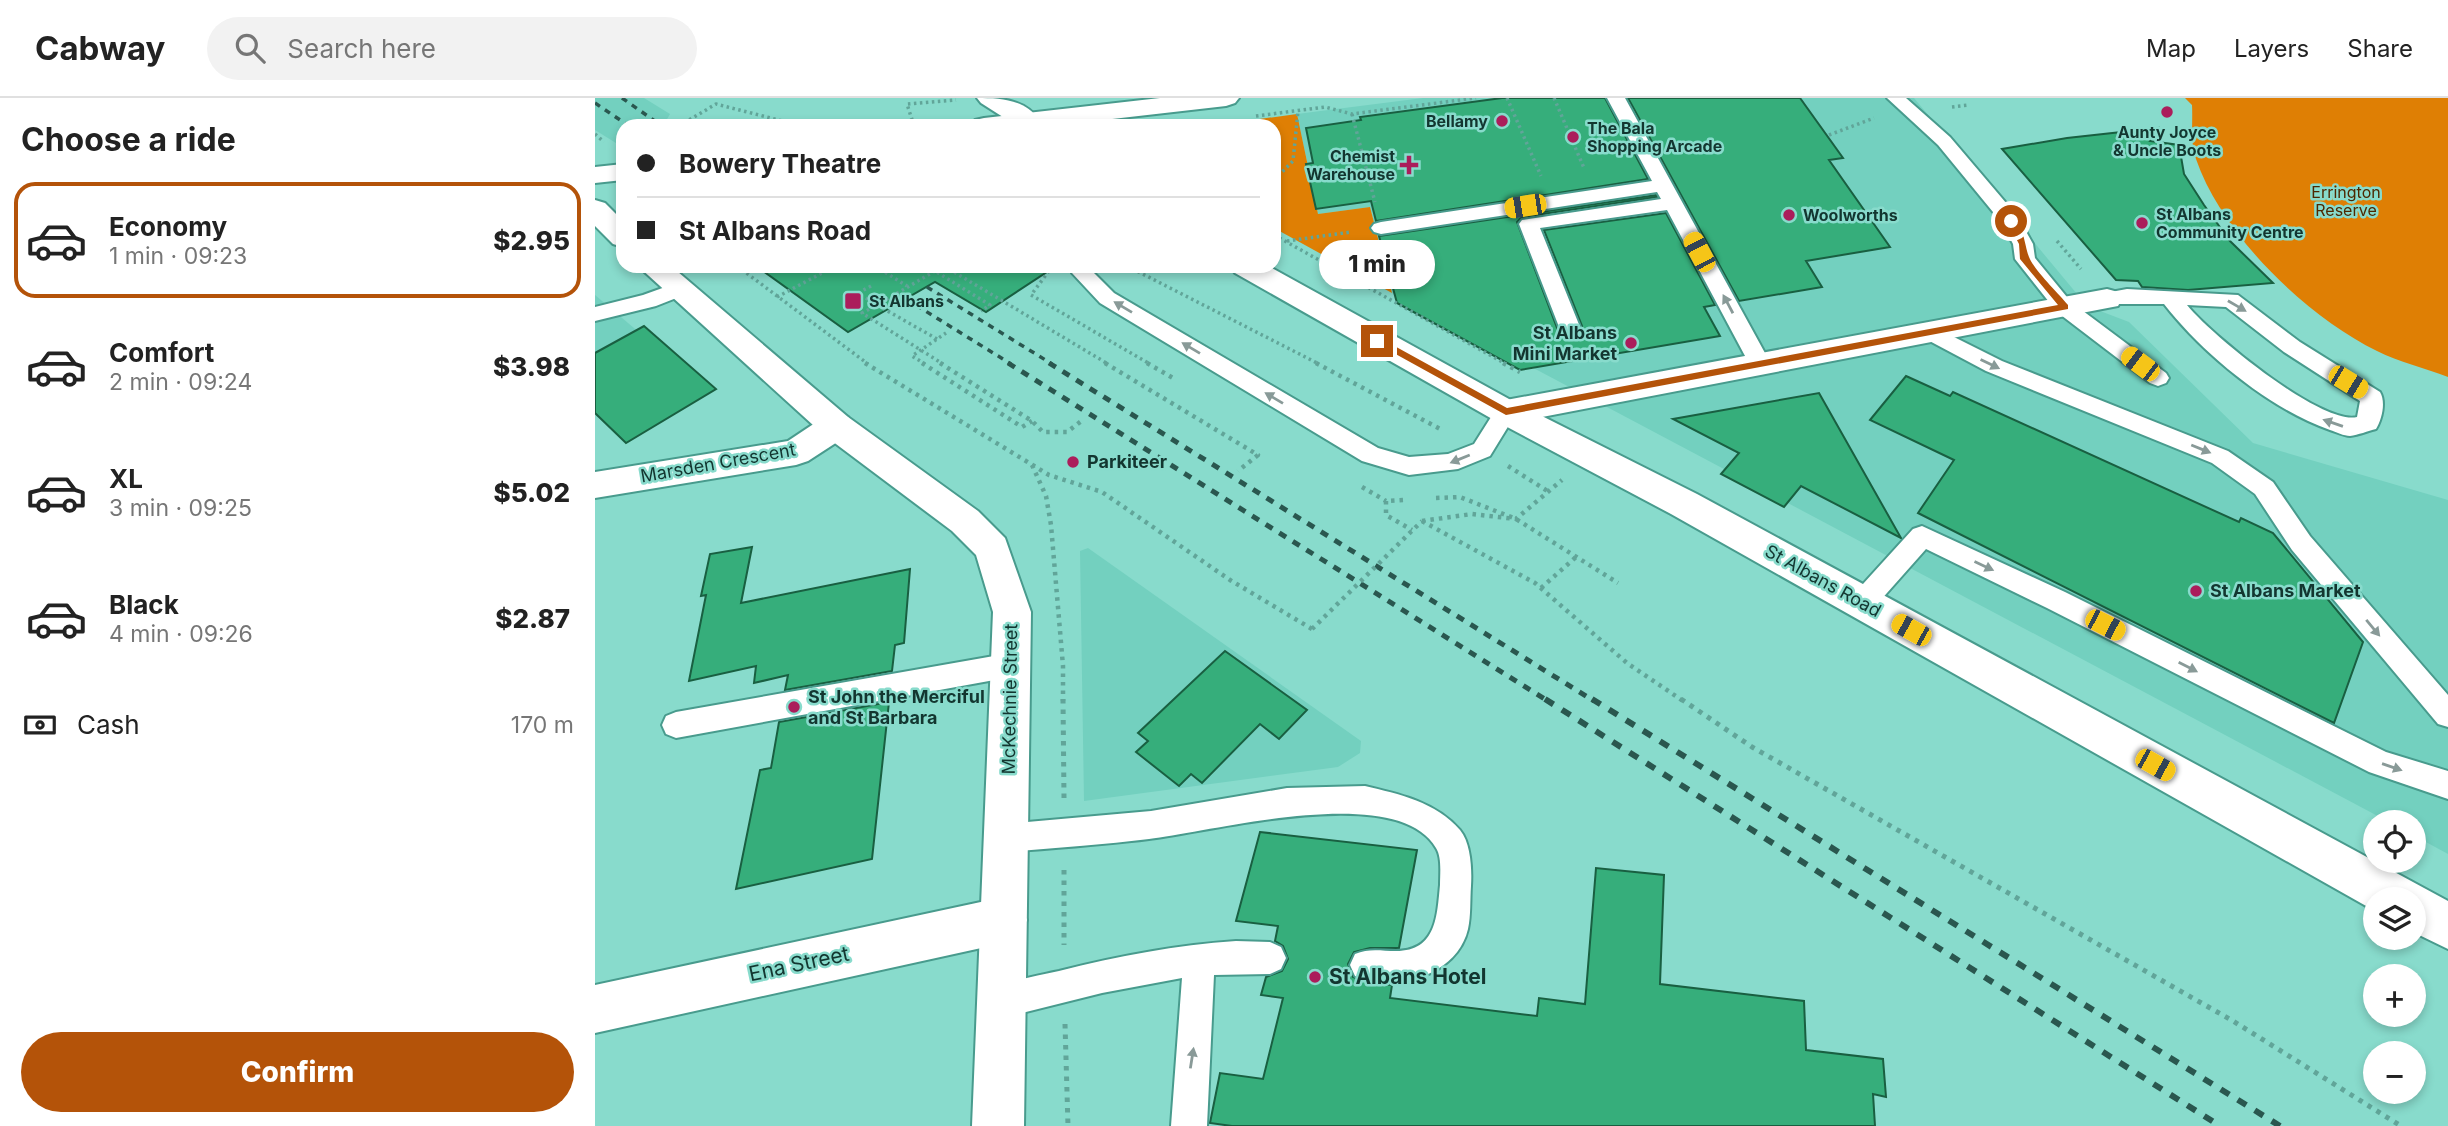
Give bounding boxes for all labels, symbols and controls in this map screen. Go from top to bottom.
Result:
search box [207,17,697,80]
text: Cabway [35,28,165,68]
icon: search [231,29,269,67]
text: Search here [287,33,436,64]
text: Map [2146,34,2196,63]
text: Layers [2234,34,2309,63]
text: Share [2347,34,2413,63]
marker: Aunty Joyce & Uncle Boots [2159,104,2175,120]
place label: Bellamy [1426,111,1488,131]
marker: Bellamy [1494,113,1510,129]
place label: The Bala Shopping Arcade [1587,118,1722,156]
text: Choose a ride [21,120,236,159]
place label: Aunty Joyce & Uncle Boots [2113,122,2221,160]
marker: The Bala Shopping Arcade [1565,129,1581,145]
place label: Chemist Warehouse [1306,146,1395,184]
text: Bowery Theatre [679,148,881,179]
marker: Chemist Warehouse [1401,157,1417,173]
park label: Errington Reserve [2311,182,2381,220]
car [1503,192,1548,220]
place label: St Albans Community Centre [2156,204,2304,242]
place label: Woolworths [1803,205,1898,225]
route start [1995,205,2027,237]
marker: Woolworths [1781,207,1797,223]
icon: car [25,209,88,272]
text: Economy [109,211,227,242]
text: St Albans Road [679,215,871,246]
marker: St Albans Community Centre [2134,215,2150,231]
text: $2.95 [493,225,570,256]
car [1680,229,1719,275]
callout: 1 min [1319,240,1435,288]
text: 1 min · 09:23 [109,242,247,270]
text: 1 min [1348,250,1406,278]
marker: St Albans [843,291,863,311]
place label: St Albans [869,291,944,311]
one-way arrow [1722,294,1733,314]
one-way arrow [1113,300,1132,313]
one-way arrow [2228,300,2247,312]
place label: St Albans Mini Market [1513,322,1617,364]
route end [1361,325,1393,357]
icon: car [25,335,88,398]
marker: St Albans Mini Market [1623,335,1639,351]
text: Comfort [109,337,214,368]
one-way arrow [1181,342,1200,354]
car [2117,343,2164,385]
text: $3.98 [493,351,570,382]
one-way arrow [1980,358,2000,369]
car [2325,362,2372,402]
text: 2 min · 09:24 [109,368,252,396]
one-way arrow [1264,392,1283,404]
one-way arrow [2322,417,2343,428]
street label: Marsden Crescent [639,439,797,486]
one-way arrow [2190,444,2211,455]
place label: Parkiteer [1087,451,1167,472]
one-way arrow [1450,453,1471,464]
marker: Parkiteer [1065,454,1081,470]
icon: car [25,461,88,524]
text: XL [109,463,143,494]
text: $5.02 [494,477,570,508]
text: 3 min · 09:25 [109,494,252,522]
street label: St Albans Road [1762,540,1885,621]
one-way arrow [1974,560,1994,572]
place label: St Albans Market [2210,580,2361,601]
marker: St Albans Market [2188,583,2204,599]
icon: car [25,587,88,650]
text: Black [109,589,179,620]
text: $2.87 [495,603,570,634]
car [2082,606,2129,644]
car [1888,611,1935,649]
one-way arrow [2365,619,2380,636]
text: 4 min · 09:26 [109,620,253,648]
street label: McKechnie Street [998,623,1021,775]
one-way arrow [2178,661,2198,672]
place label: St John the Merciful and St Barbara [808,686,985,728]
marker: St John the Merciful and St Barbara [786,699,802,715]
icon: cash [21,706,59,744]
text: Cash [77,709,140,740]
text: 170 m [511,711,574,739]
car [2132,746,2179,784]
one-way arrow [2381,762,2402,773]
map controls [2363,810,2426,1104]
button: locate [2363,810,2426,873]
button: layers [2363,887,2426,950]
street label: Ena Street [746,941,851,986]
place label: St Albans Hotel [1329,964,1486,989]
button: + [2363,964,2426,1027]
marker: St Albans Hotel [1307,969,1323,985]
button: Confirm [21,1032,574,1112]
button: − [2363,1041,2426,1104]
one-way arrow [1187,1047,1198,1069]

